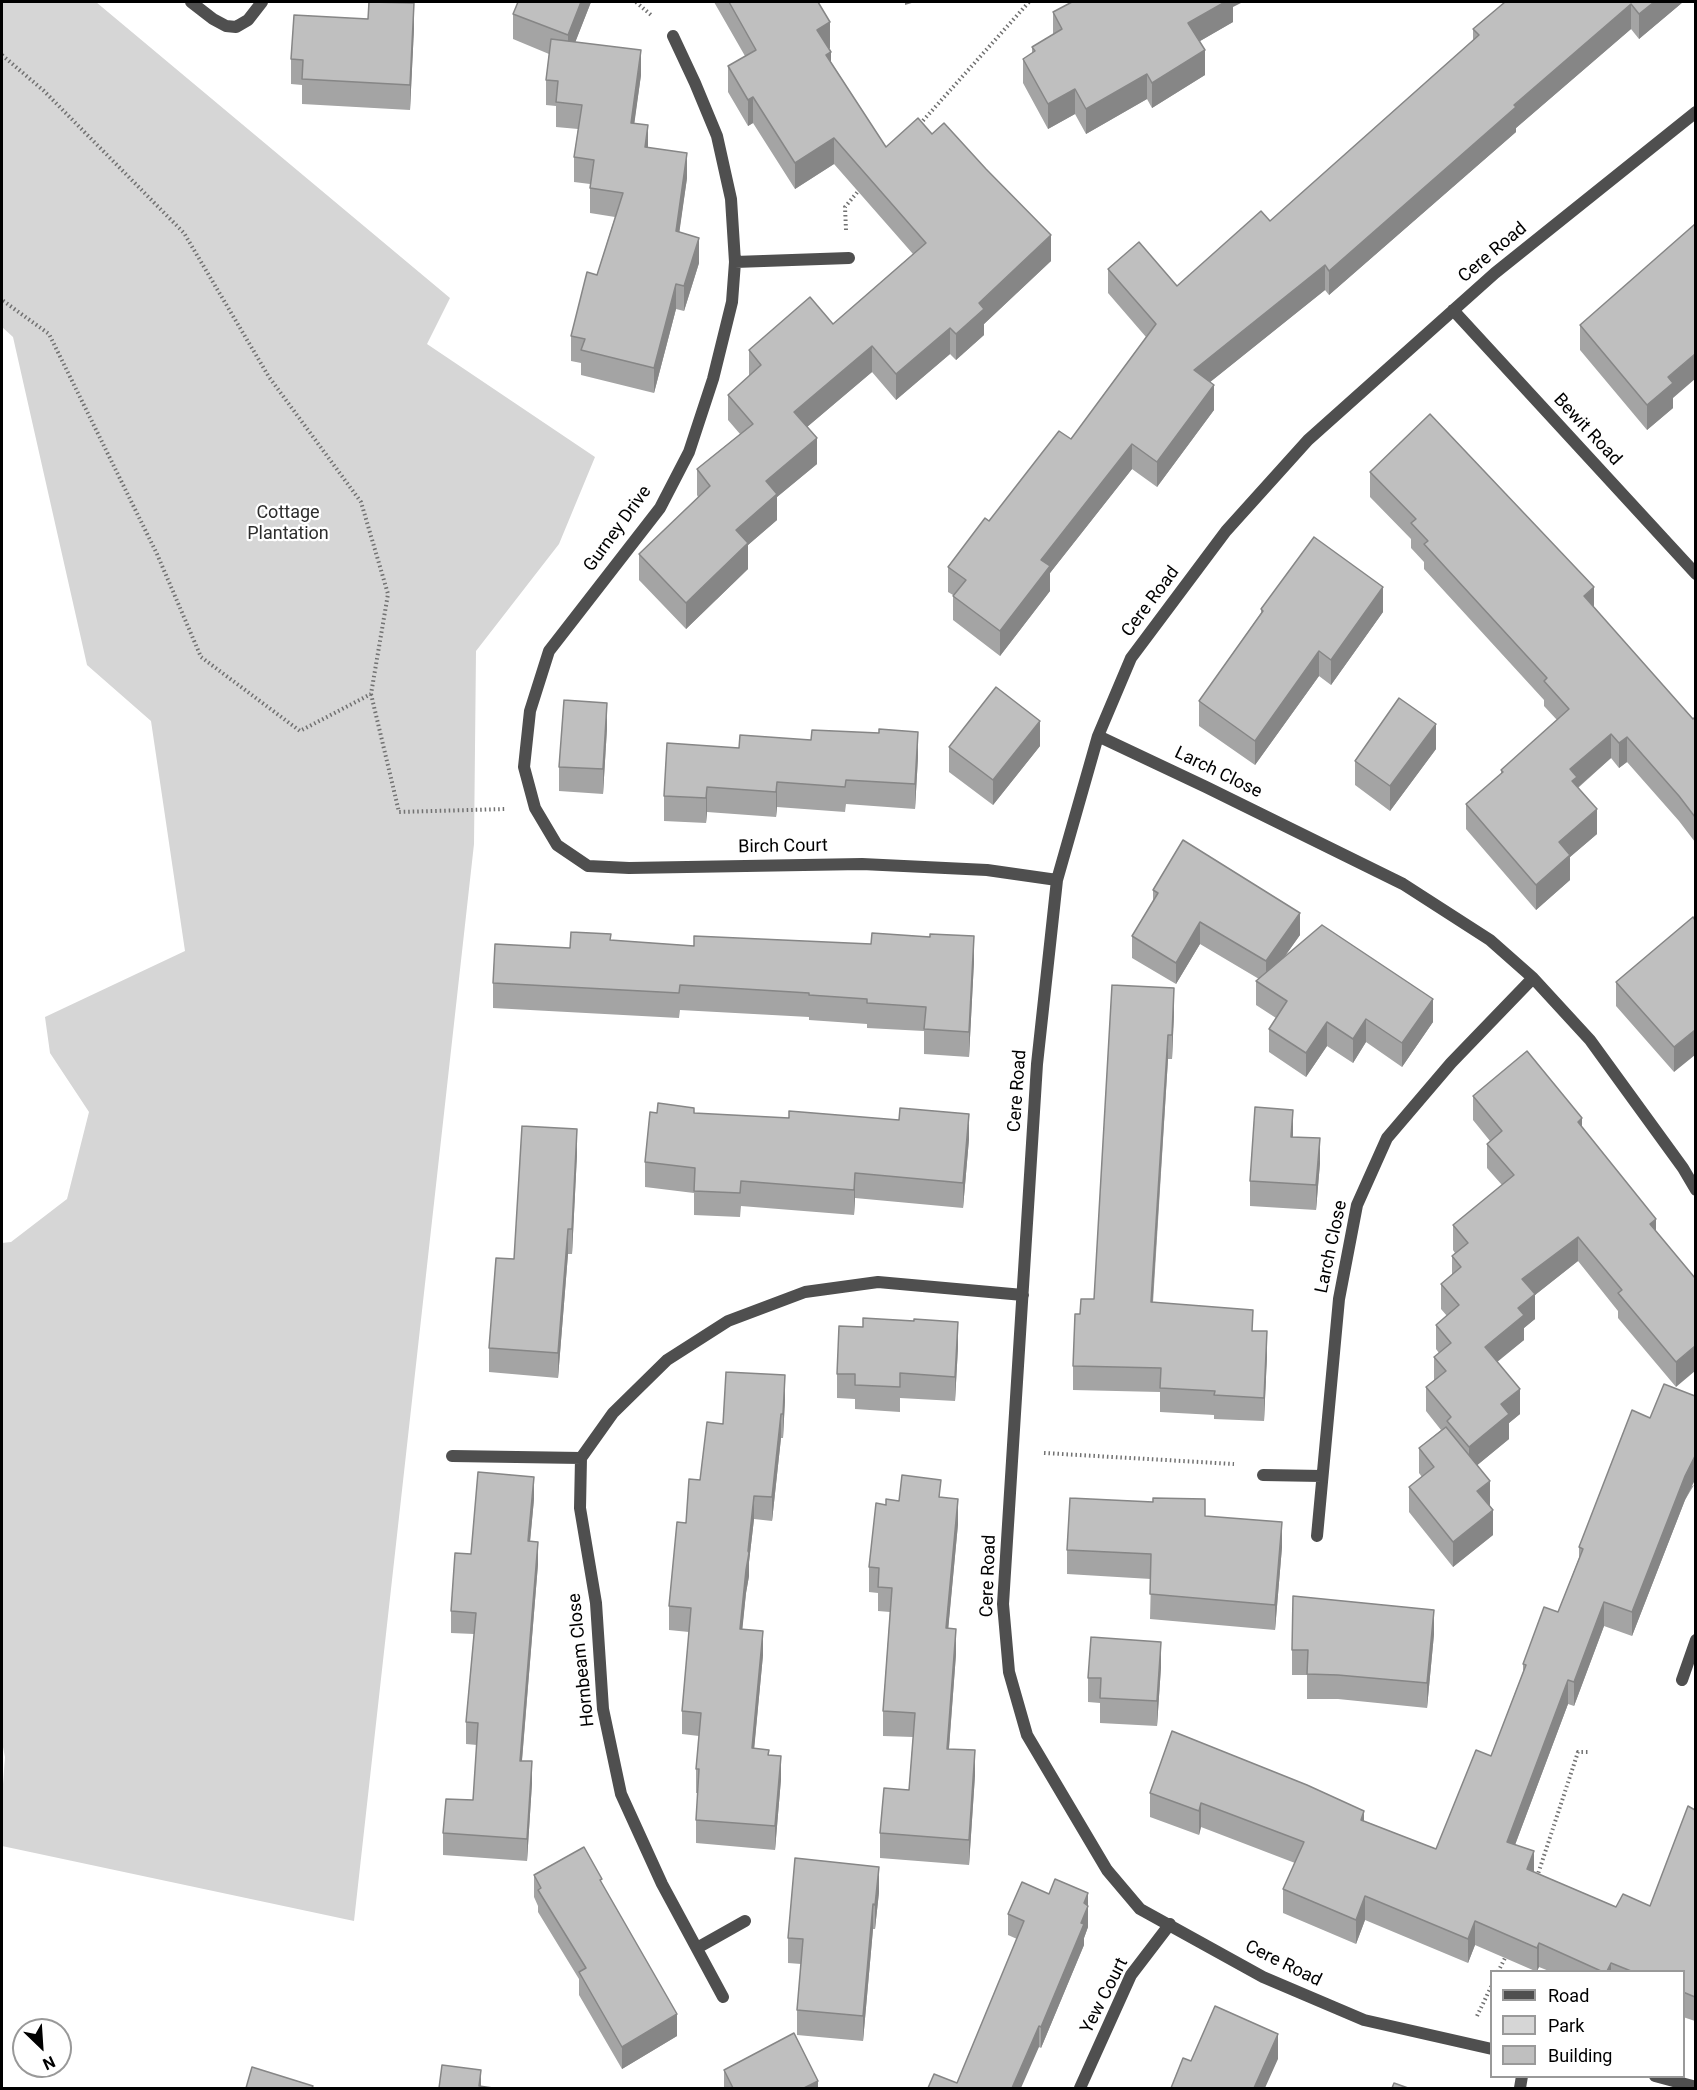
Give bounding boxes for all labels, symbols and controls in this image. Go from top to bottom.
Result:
street label: Cere Road [1454,218,1532,288]
street label: Bewit Road [1548,390,1626,470]
street label: Gurney Drive [580,482,656,576]
park label: Cottage Plantation [247,502,329,544]
street label: Cere Road [1118,563,1184,641]
street label: Larch Close [1171,743,1265,803]
street label: Birch Court [738,835,828,859]
street label: Cere Road [1004,1049,1032,1133]
street label: Larch Close [1312,1199,1352,1295]
street label: Cere Road [977,1534,1001,1618]
street label: Hornbeam Close [564,1592,600,1728]
street label: Cere Road [1241,1936,1325,1992]
street label: Yew Court [1077,1955,1133,2037]
legend [1490,1970,1685,2078]
text: Road [1548,1985,1589,2006]
text: Park [1548,2015,1584,2036]
north arrow [12,2018,72,2078]
text: Building [1548,2045,1612,2066]
text: N [40,2052,58,2074]

